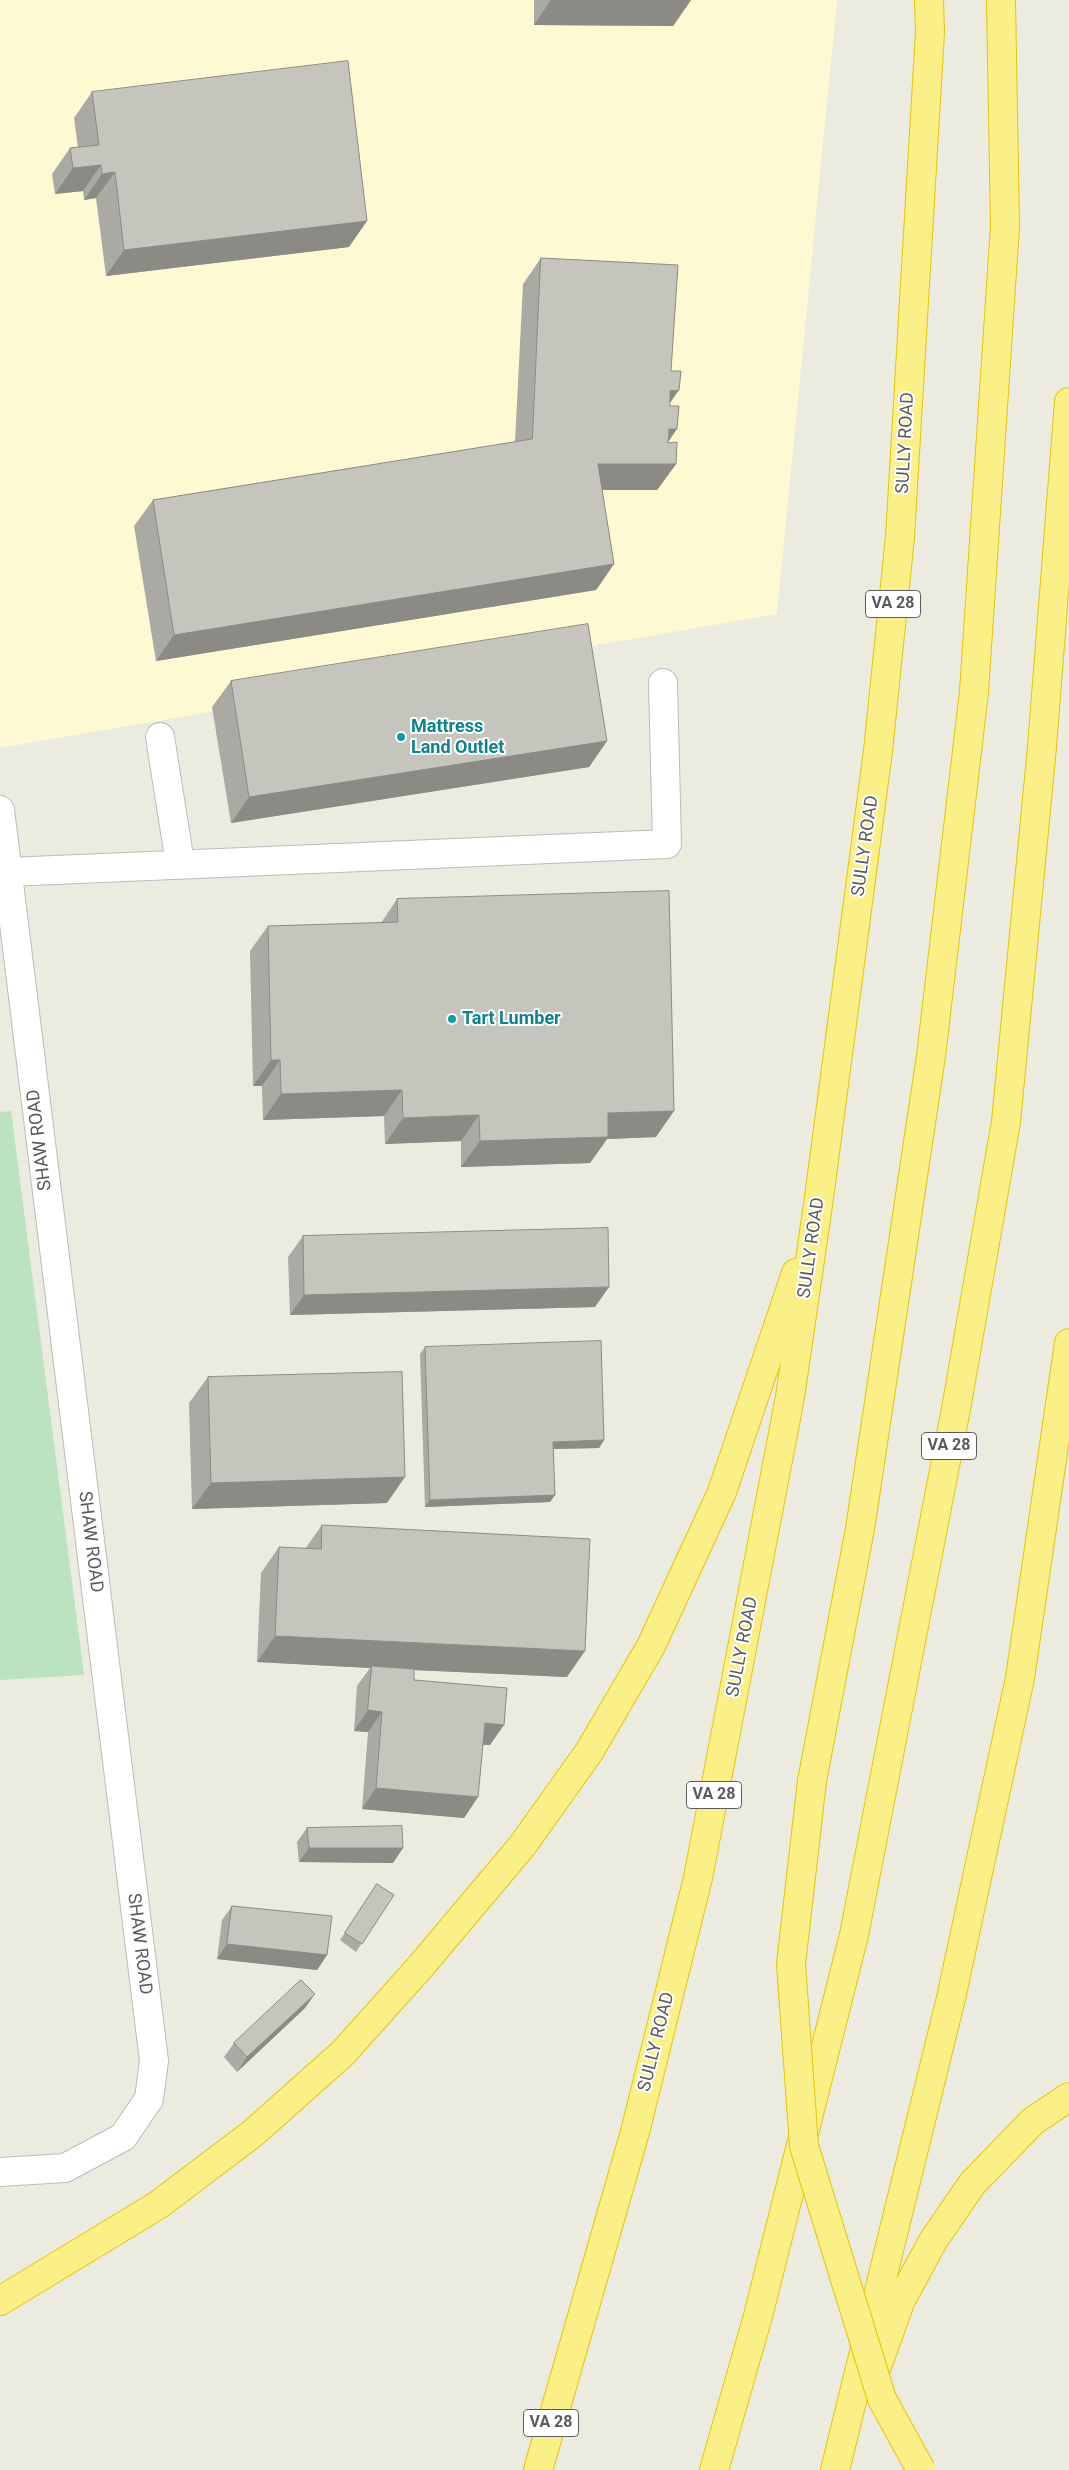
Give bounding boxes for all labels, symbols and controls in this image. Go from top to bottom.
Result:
street label: SULLY ROAD [893,392,919,494]
road number: VA 28 [866,590,920,618]
place label: Mattress Land Outlet [411,716,504,759]
marker: Mattress Land Outlet [395,731,407,743]
street label: SULLY ROAD [848,794,884,898]
place label: Tart Lumber [462,1008,561,1030]
marker: Tart Lumber [446,1013,458,1025]
street label: SHAW ROAD [23,1088,57,1192]
street label: SULLY ROAD [794,1196,830,1300]
road number: VA 28 [922,1432,976,1460]
street label: SHAW ROAD [73,1490,107,1594]
street label: SULLY ROAD [723,1595,763,1699]
road number: VA 28 [686,1782,742,1808]
street label: SHAW ROAD [122,1892,156,1996]
street label: SULLY ROAD [634,1990,680,2094]
road number: VA 28 [524,2410,578,2436]

